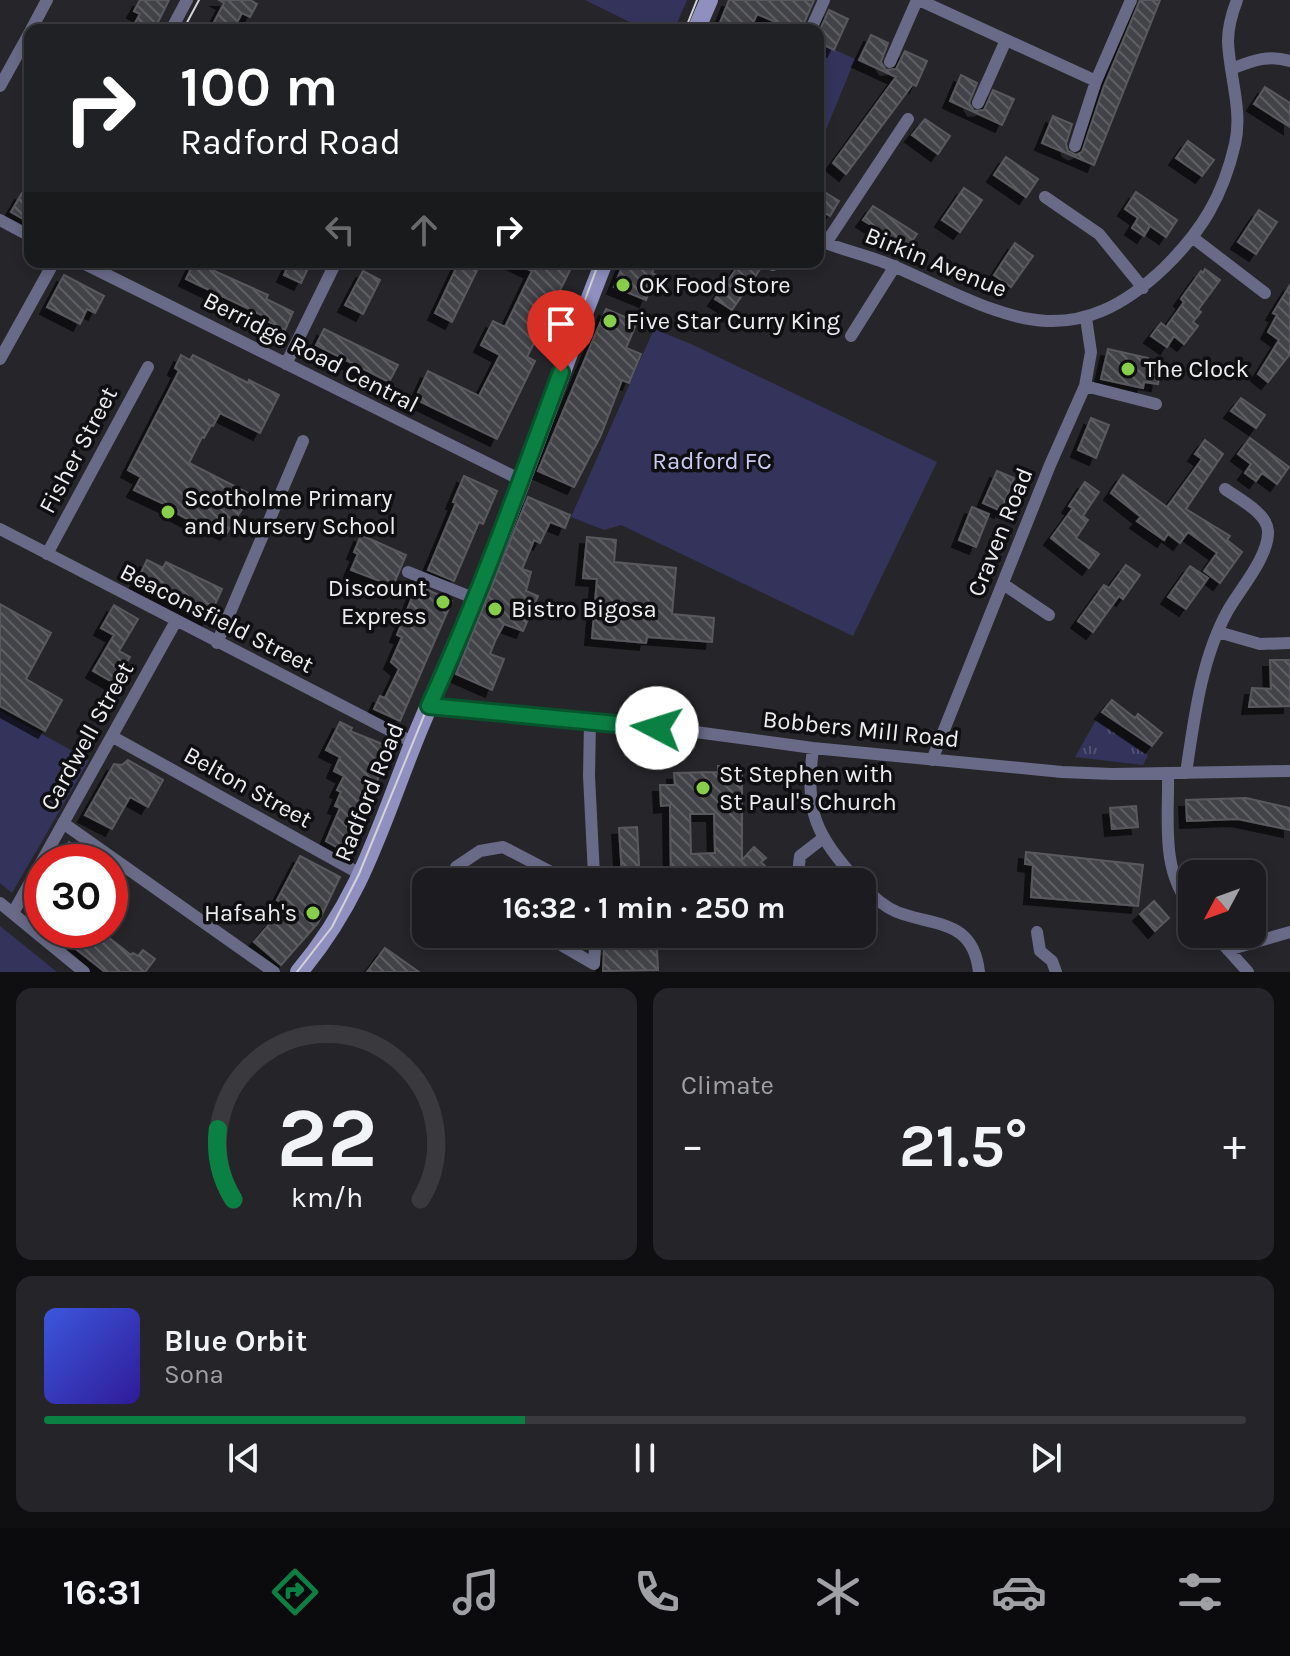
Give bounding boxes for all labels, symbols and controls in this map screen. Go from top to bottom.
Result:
text: 100 m [180,54,338,119]
icon: right [48,56,152,160]
text: Radford Road [180,121,401,163]
icon: left [318,208,362,252]
icon: ahead [402,208,446,252]
icon: right [486,208,530,252]
street label: Birkin Avenue [861,221,1011,303]
place label: OK Food Store [639,271,790,299]
marker: OK Food Store [614,276,632,294]
street label: Berridge Road Central [199,286,423,418]
pin [527,290,595,372]
icon: arrive [539,302,583,346]
place label: Five Star Curry King [626,307,841,335]
marker: Five Star Curry King [601,312,619,330]
place label: The Clock [1144,355,1249,383]
marker: The Clock [1119,360,1137,378]
street label: Fisher Street [33,382,123,518]
park label: Radford FC [652,447,772,475]
street label: Craven Road [961,464,1039,600]
place label: Scotholme Primary and Nursery School [184,484,396,540]
marker: Scotholme Primary and Nursery School [159,503,177,521]
street label: Beaconsfield Street [116,557,318,679]
place label: Discount Express [328,574,427,630]
marker: Discount Express [434,593,452,611]
place label: Bistro Bigosa [511,595,657,623]
marker: Bistro Bigosa [486,600,504,618]
street label: Cardwell Street [35,657,139,815]
position arrow [615,686,699,770]
street label: Bobbers Mill Road [761,705,961,753]
street label: Radford Road [328,718,410,866]
street label: Belton Street [179,740,317,834]
place label: St Stephen with St Paul's Church [719,760,897,816]
marker: St Stephen with St Paul's Church [694,779,712,797]
speed limit sign: 30 [24,844,128,948]
north arrow [1178,860,1266,948]
map controls [1178,860,1266,948]
text: 16:32 · 1 min · 250 m [503,890,786,926]
place label: Hafsah's [204,899,297,927]
marker: Hafsah's [304,904,322,922]
text: Climate [681,1070,774,1101]
text: 22 [276,1090,377,1187]
text: 21.5° [899,1111,1028,1181]
text: − [681,1120,704,1171]
text: + [1223,1120,1246,1171]
text: km/h [290,1181,363,1214]
text: Blue Orbit [164,1323,307,1359]
text: Sona [164,1359,224,1390]
icon: previous [222,1436,266,1480]
icon: pause [623,1436,667,1480]
icon: next [1024,1436,1068,1480]
icon: directions [267,1564,323,1620]
icon: music [448,1564,504,1620]
icon: phone [629,1564,685,1620]
icon: climate [810,1564,866,1620]
icon: car [991,1564,1047,1620]
icon: filters [1172,1564,1228,1620]
text: 16:31 [62,1571,142,1613]

